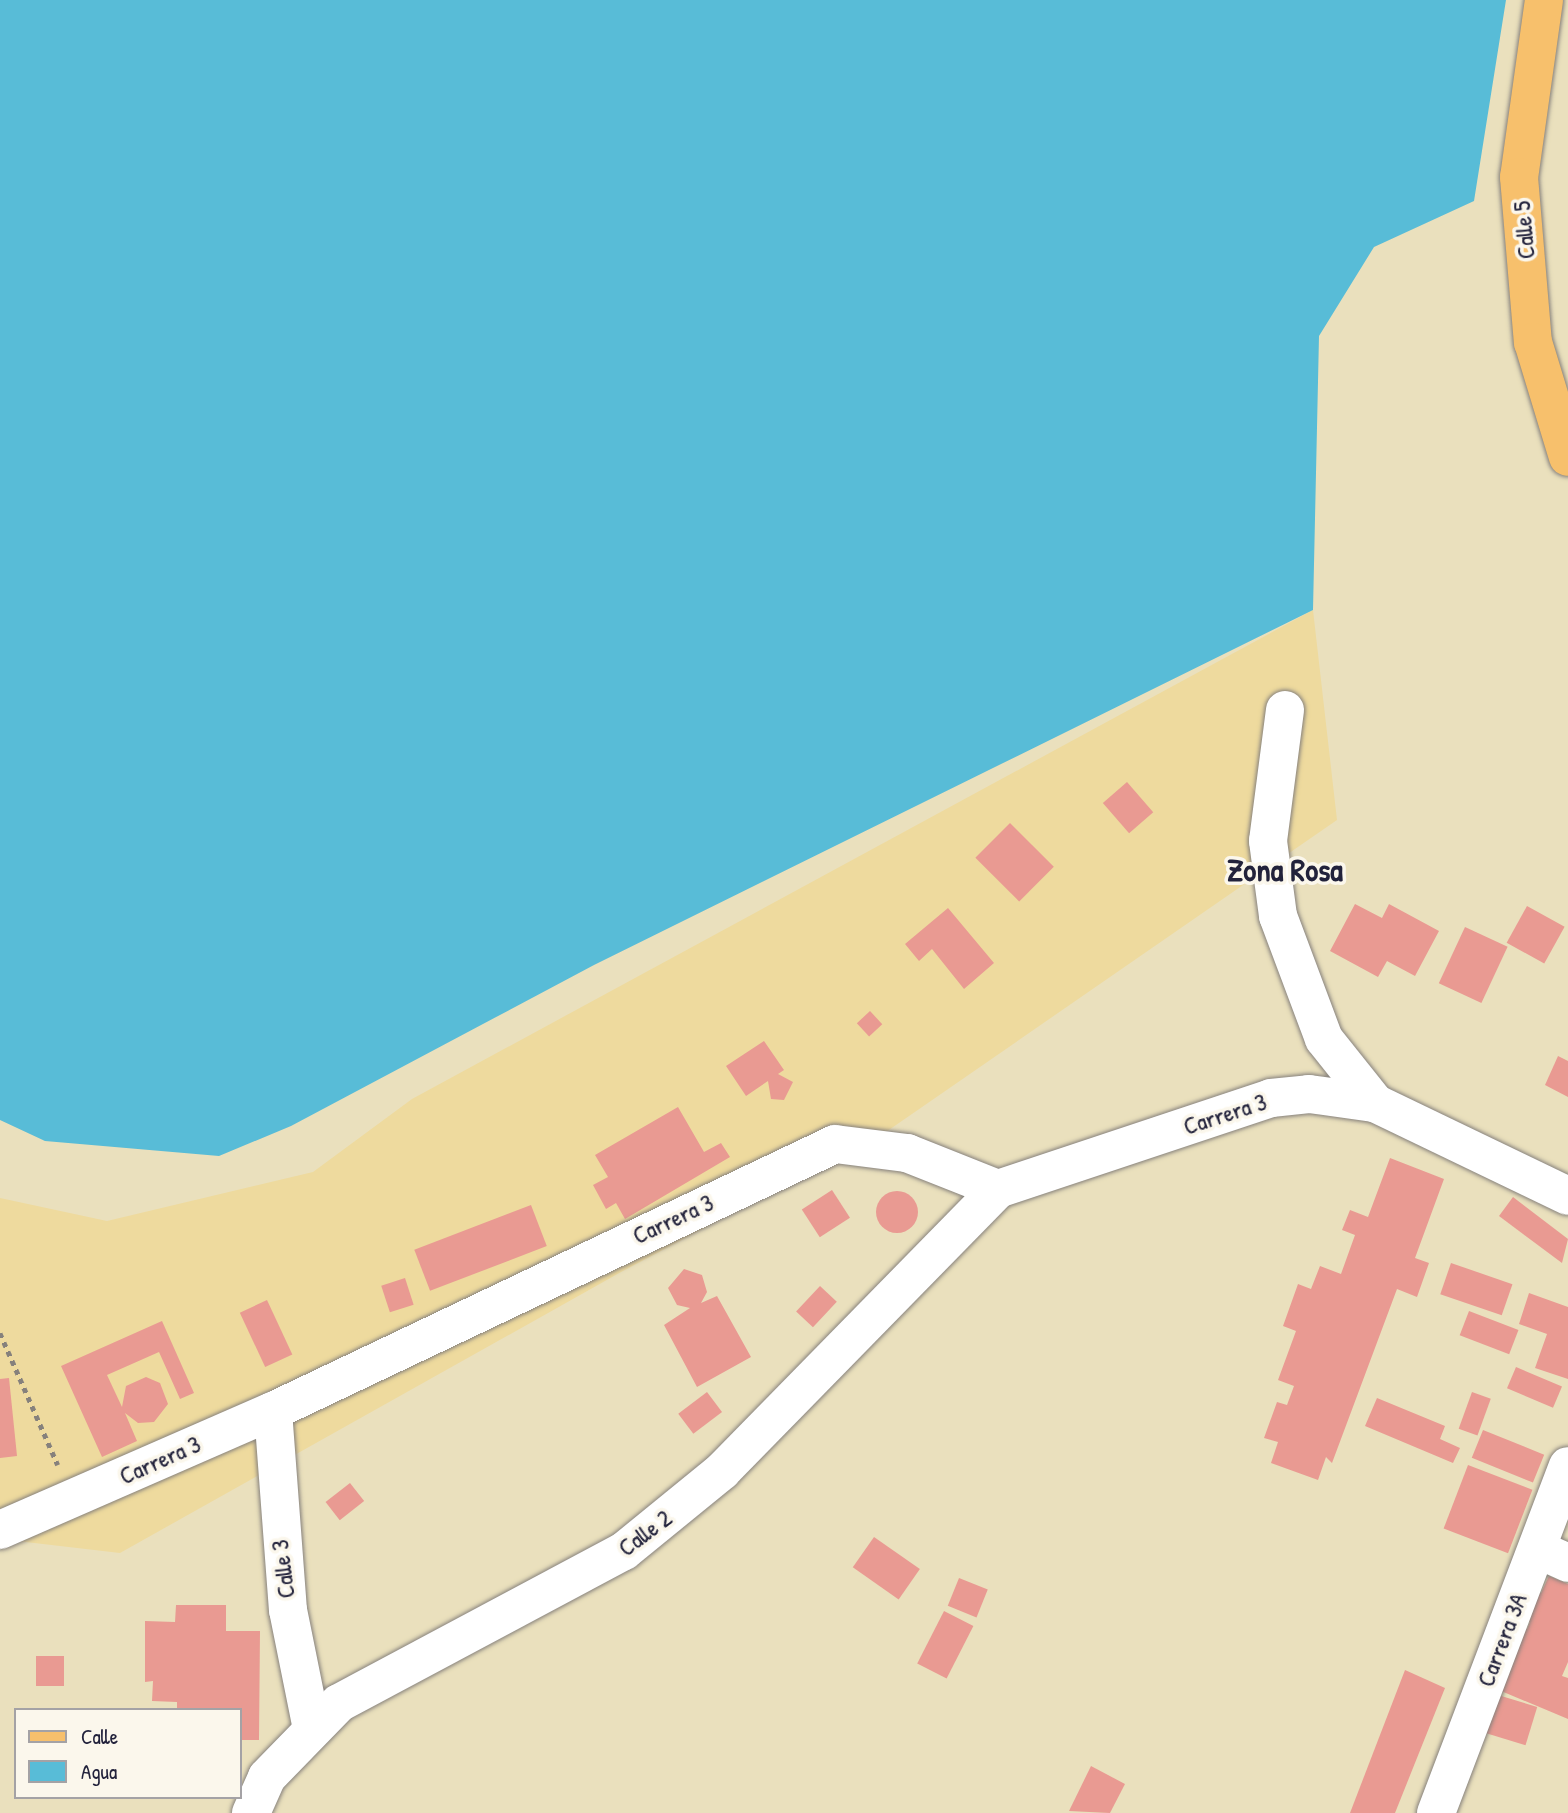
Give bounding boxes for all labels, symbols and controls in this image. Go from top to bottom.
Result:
street label: Calle 5 [1507,200,1541,260]
district label: Zona Rosa [1227,851,1343,889]
street label: Carrera 3 [1180,1087,1270,1141]
street label: Carrera 3 [628,1188,718,1250]
street label: Carrera 3 [115,1429,205,1491]
street label: Calle 2 [613,1504,677,1562]
street label: Calle 3 [265,1538,301,1600]
street label: Carrera 3A [1471,1589,1533,1691]
legend [14,1708,242,1799]
text: Calle [81,1722,118,1751]
text: Agua [81,1757,117,1786]

